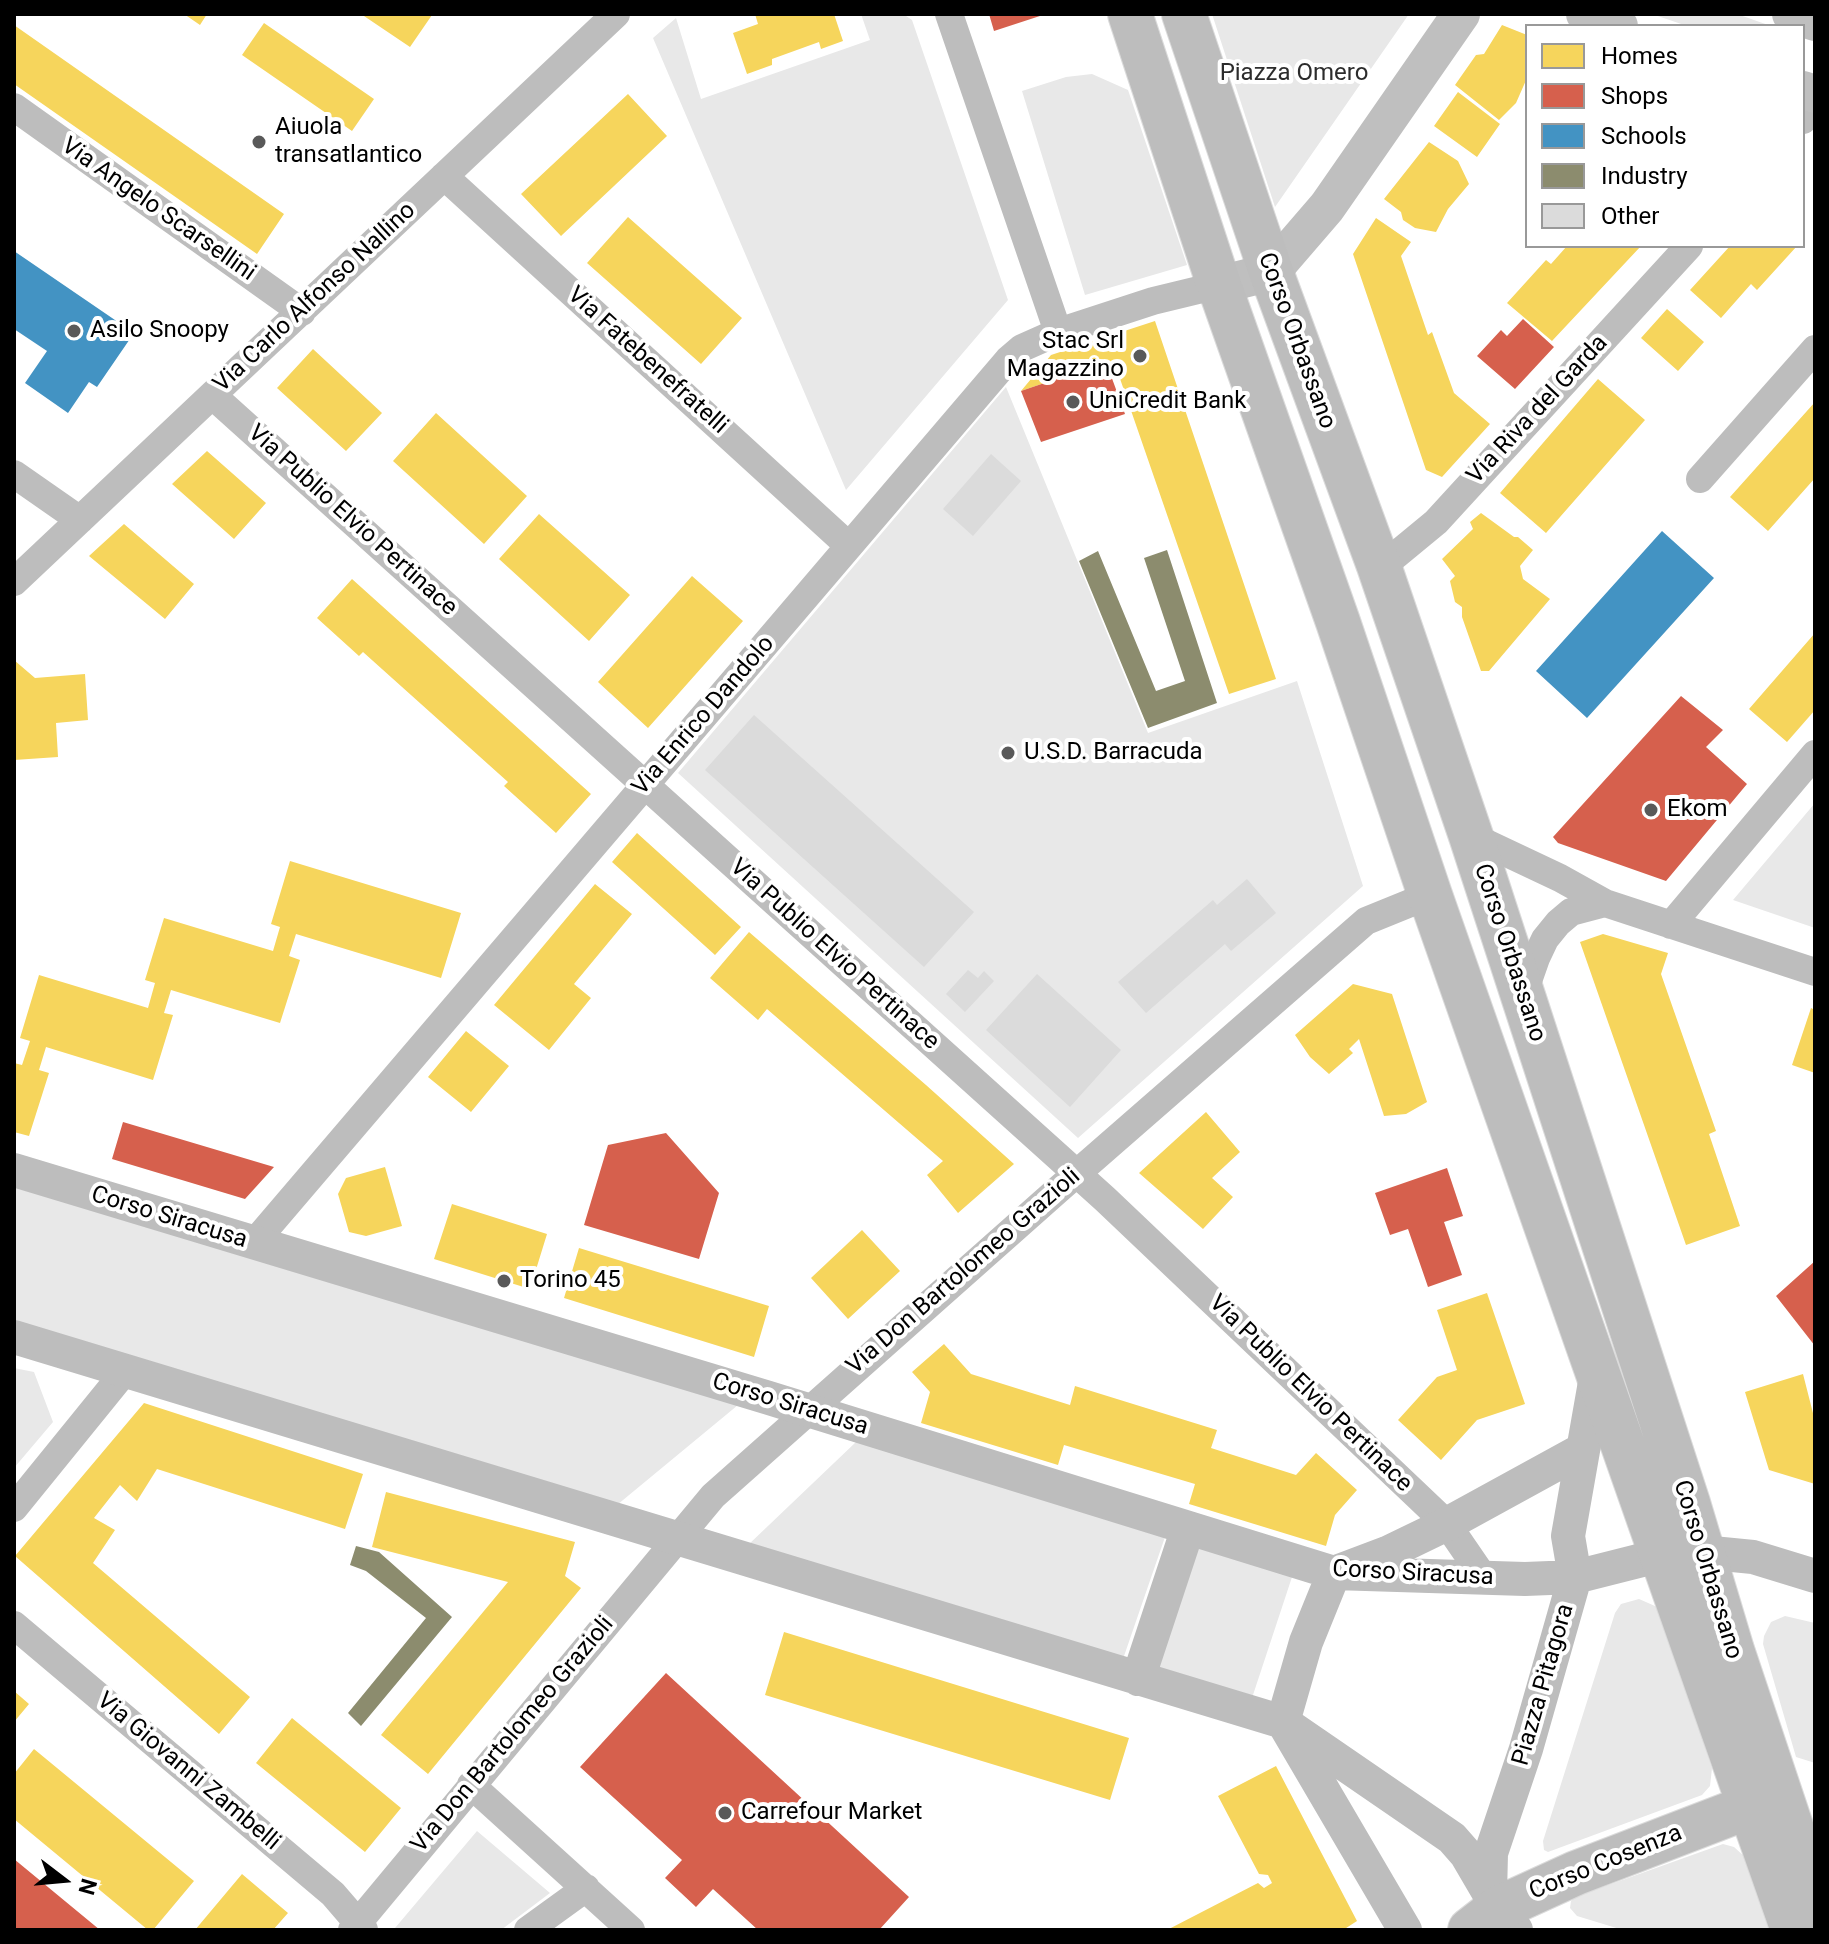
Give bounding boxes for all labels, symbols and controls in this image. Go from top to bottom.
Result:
legend [1525,24,1805,248]
text: Homes [1601,42,1678,70]
park label: Piazza Omero [1220,60,1368,88]
text: Shops [1601,82,1668,110]
place label: Aiuola transatlantico [275,114,422,170]
text: Schools [1601,122,1687,150]
street label: Via Angelo Scarsellini [55,132,261,288]
marker: Aiuola transatlantico [250,133,268,151]
text: Industry [1601,162,1687,190]
street label: Via Carlo Alfonso Nallino [208,197,422,399]
text: Other [1601,202,1659,230]
street label: Corso Orbassano [1251,249,1341,433]
street label: Via Fatebenefratelli [561,281,733,441]
place label: Asilo Snoopy [90,317,229,345]
marker: Asilo Snoopy [65,322,83,340]
place label: Stac Srl Magazzino [1007,328,1124,384]
street label: Via Riva del Garda [1462,330,1614,490]
marker: Stac Srl Magazzino [1131,347,1149,365]
place label: UniCredit Bank [1089,388,1247,416]
marker: UniCredit Bank [1064,393,1082,411]
street label: Via Publio Elvio Pertinace [241,419,463,623]
street label: Via Enrico Dandolo [627,630,781,802]
place label: U.S.D. Barracuda [1024,739,1203,767]
marker: U.S.D. Barracuda [999,744,1017,762]
place label: Ekom [1667,796,1728,824]
marker: Ekom [1642,801,1660,819]
street label: Via Publio Elvio Pertinace [723,853,945,1057]
street label: Corso Orbassano [1467,860,1551,1046]
street label: Via Don Bartolomeo Grazioli [841,1163,1087,1381]
street label: Corso Siracusa [88,1181,250,1255]
place label: Torino 45 [520,1267,621,1295]
marker: Torino 45 [495,1272,513,1290]
street label: Via Publio Elvio Pertinace [1202,1289,1418,1499]
street label: Corso Siracusa [709,1368,871,1442]
street label: Corso Orbassano [1666,1477,1748,1663]
street label: Corso Siracusa [1332,1555,1494,1593]
street label: Piazza Pitagora [1507,1601,1581,1769]
street label: Via Don Bartolomeo Grazioli [406,1611,620,1859]
street label: Via Giovanni Zambelli [90,1687,286,1857]
place label: Carrefour Market [741,1799,922,1827]
marker: Carrefour Market [716,1804,734,1822]
street label: Corso Cosenza [1525,1819,1687,1907]
north arrow [24,1840,104,1920]
text: N [73,1876,102,1898]

